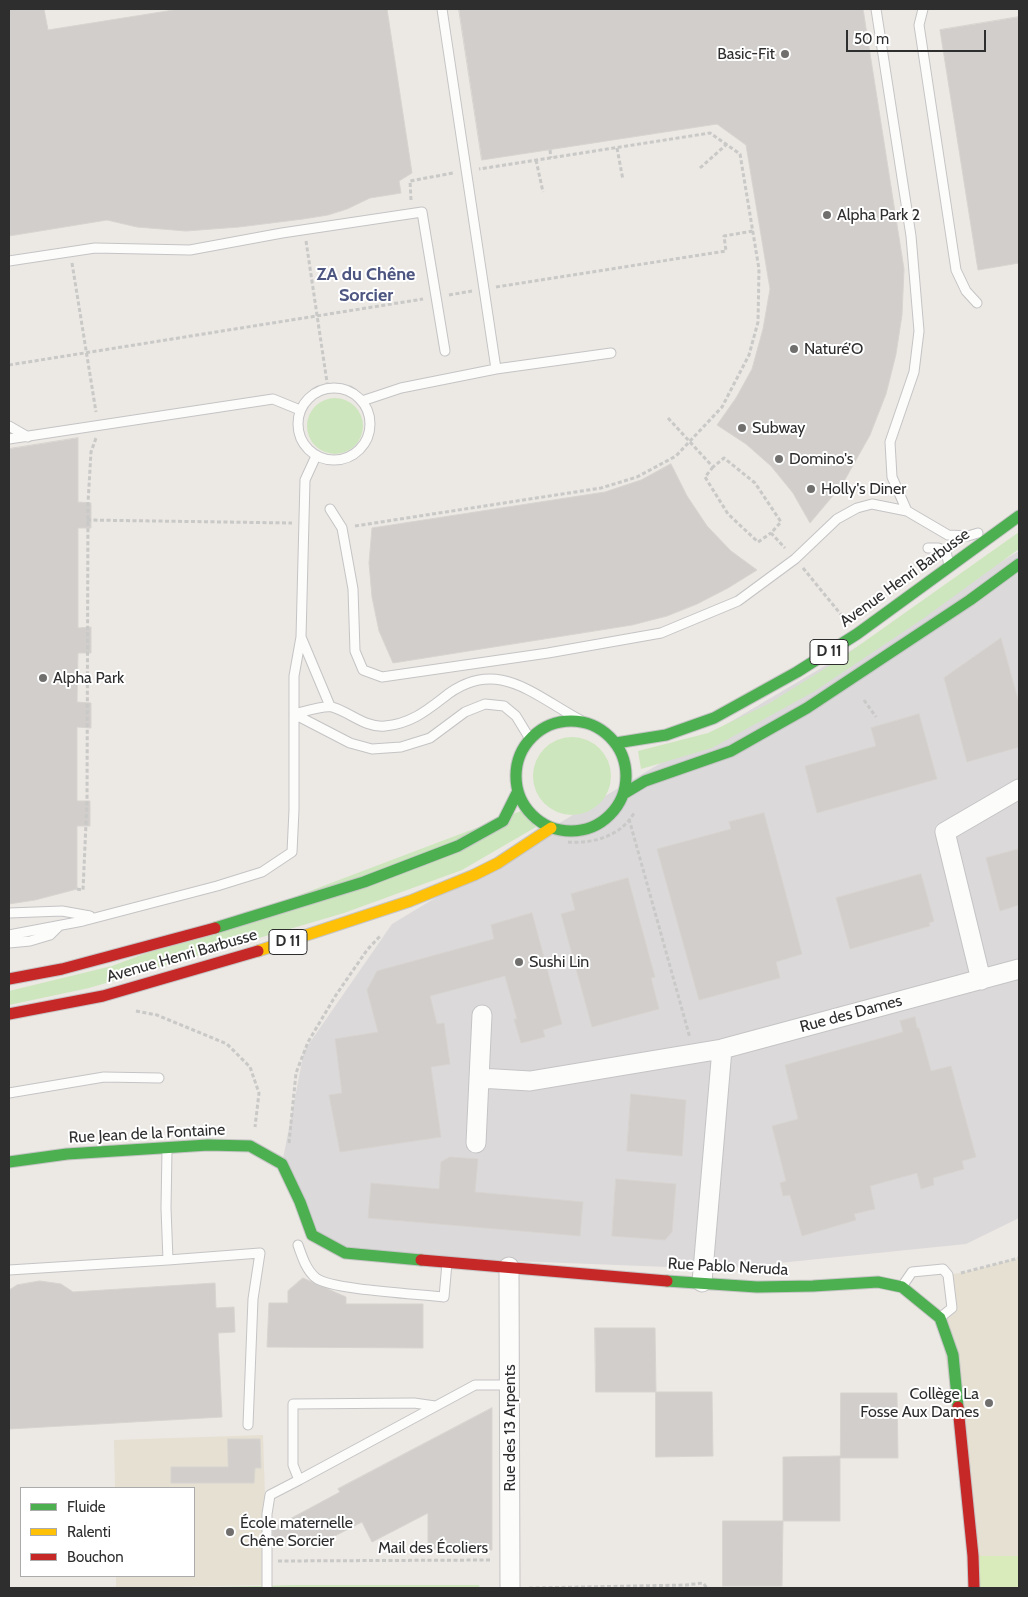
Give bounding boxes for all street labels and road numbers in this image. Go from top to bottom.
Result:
street label: Avenue Henri Barbusse [836,525,974,631]
road number: D 11 [810,640,848,664]
street label: Avenue Henri Barbusse [105,925,259,987]
road number: D 11 [269,930,307,954]
street label: Rue des Dames [798,991,904,1037]
street label: Rue Jean de la Fontaine [68,1120,226,1148]
street label: Rue Pablo Neruda [667,1254,789,1280]
street label: Rue des 13 Arpents [500,1364,520,1492]
street label: Mail des Écoliers [378,1538,488,1558]

